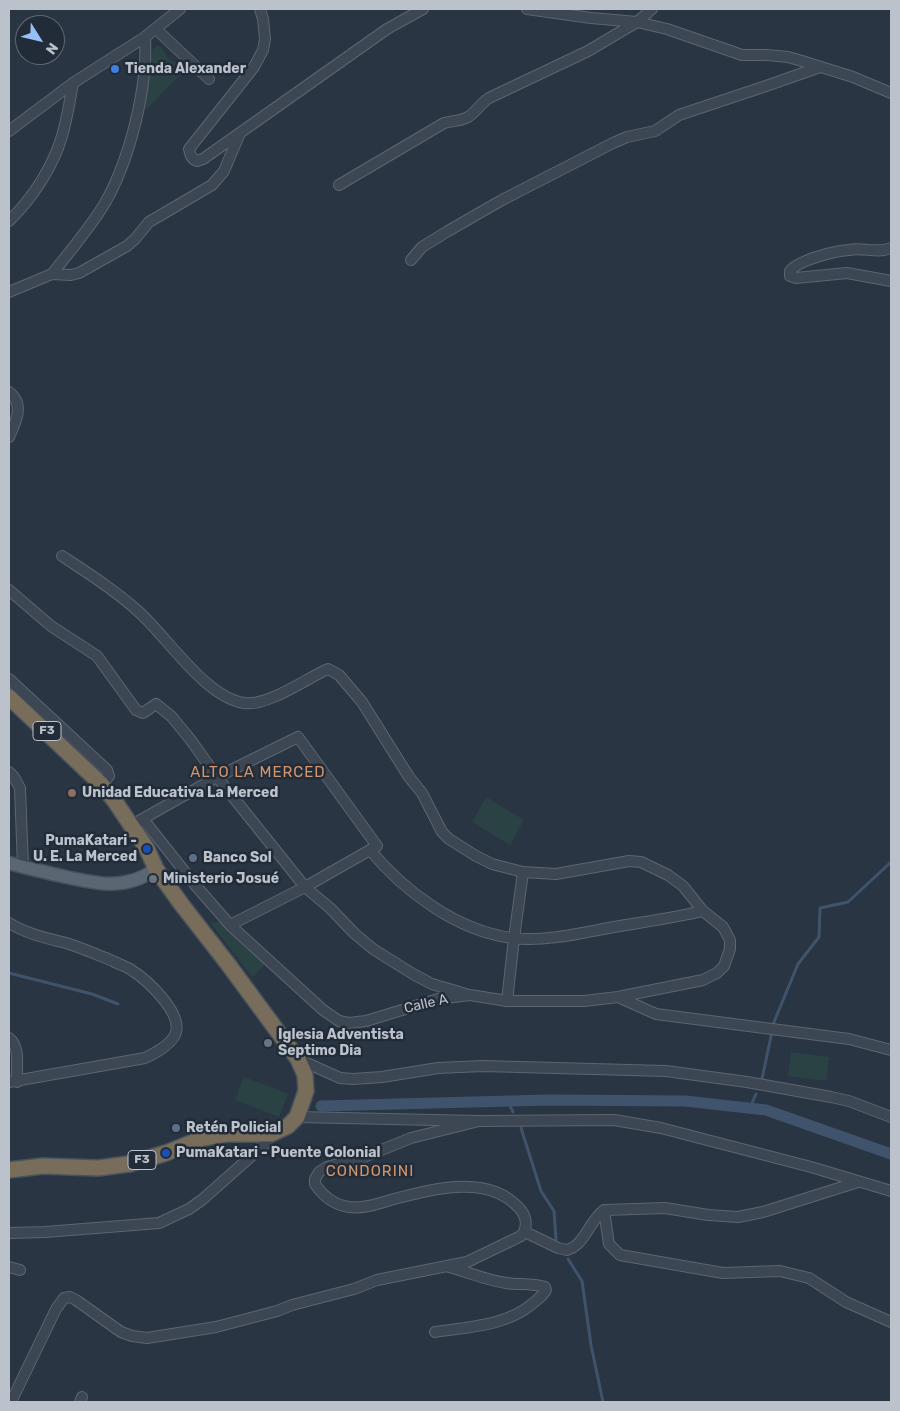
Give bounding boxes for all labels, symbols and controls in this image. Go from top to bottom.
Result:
north arrow [15,15,65,65]
text: N [42,39,62,58]
place label: Tienda Alexander [125,61,246,77]
marker: Tienda Alexander [109,63,121,75]
road number: F3 [33,721,61,740]
district label: ALTO LA MERCED [189,764,327,782]
place label: Unidad Educativa La Merced [82,785,278,801]
marker: Unidad Educativa La Merced [66,787,78,799]
place label: PumaKatari - U. E. La Merced [33,833,137,866]
marker: PumaKatari - U. E. La Merced [141,843,153,855]
place label: Banco Sol [203,850,272,866]
marker: Banco Sol [187,852,199,864]
place label: Ministerio Josué [163,871,279,887]
marker: Ministerio Josué [147,873,159,885]
street label: Calle A [402,991,450,1017]
place label: Iglesia Adventista Septimo Dia [278,1027,404,1060]
marker: Iglesia Adventista Septimo Dia [262,1037,274,1049]
place label: Retén Policial [186,1120,281,1136]
marker: Retén Policial [170,1122,182,1134]
place label: PumaKatari - Puente Colonial [176,1145,380,1161]
marker: PumaKatari - Puente Colonial [160,1147,172,1159]
road number: F3 [128,1150,156,1170]
district label: CONDORINI [325,1163,415,1181]

